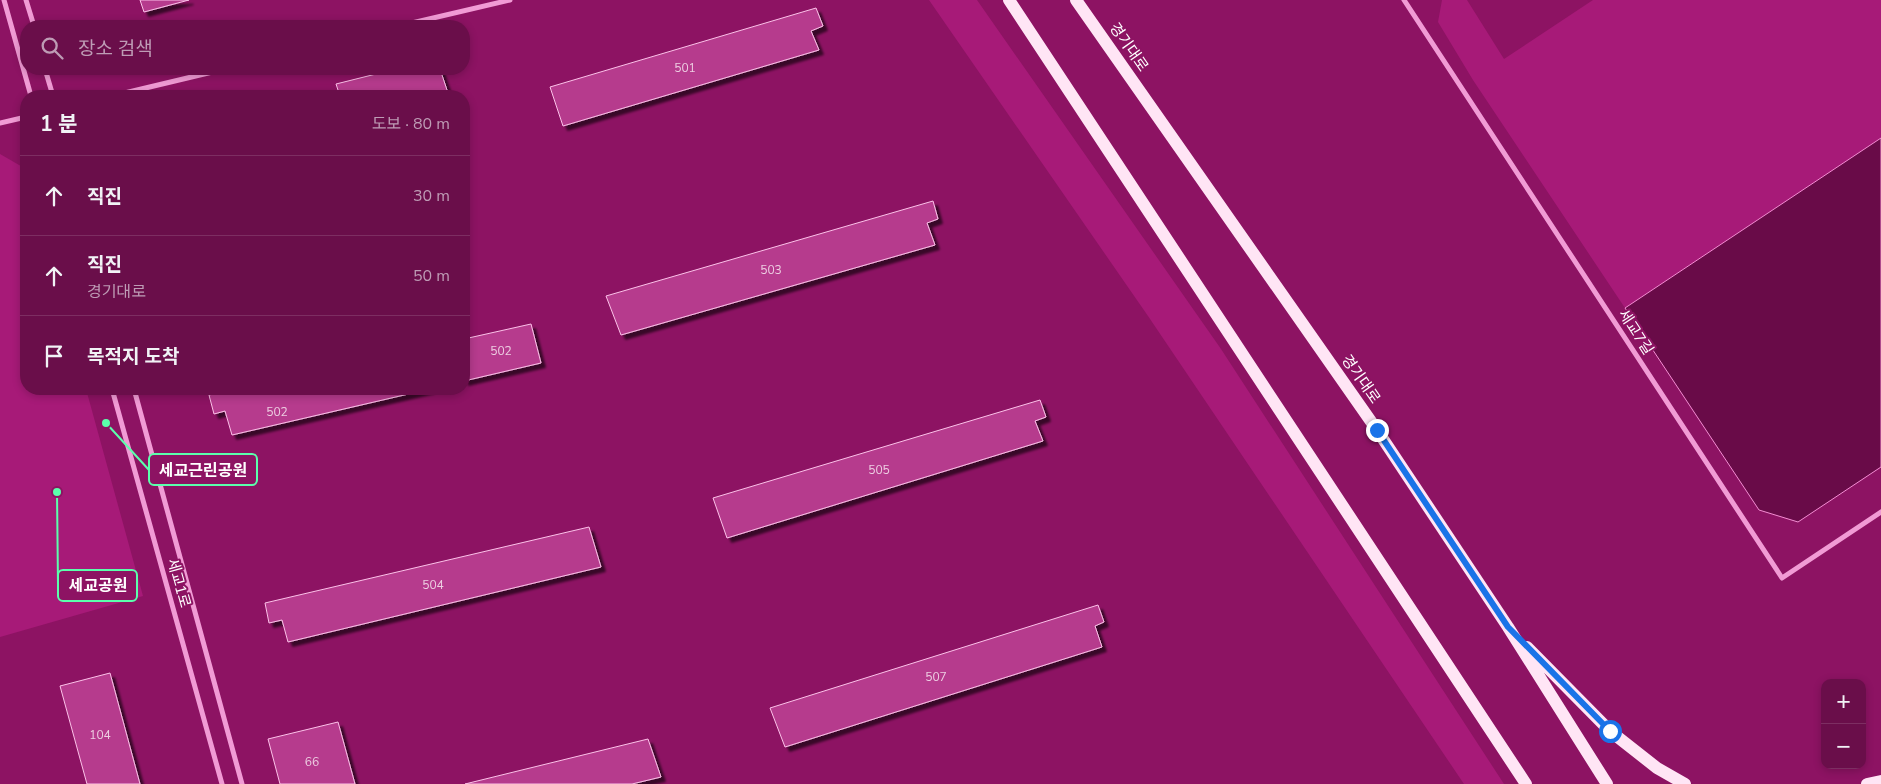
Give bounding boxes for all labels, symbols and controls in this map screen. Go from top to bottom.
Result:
street label: 경기대로 [1105,19,1153,75]
search box [20,20,470,75]
icon: search [38,34,66,62]
text: 장소 검색 [78,36,153,62]
house number: 501 [674,60,696,76]
text: 1 분 [40,110,78,138]
text: 도보 · 80 m [372,113,450,135]
icon: ahead [40,182,68,210]
text: 직진 [87,184,122,210]
text: 30 m [413,185,450,207]
text: 직진 [87,252,122,278]
icon: ahead [40,262,68,290]
house number: 503 [760,262,782,278]
text: 50 m [413,265,450,287]
text: 경기대로 [87,281,146,303]
street label: 세교7길 [1614,305,1658,359]
icon: arrive [40,342,68,370]
house number: 502 [490,343,512,359]
text: 목적지 도착 [87,344,180,370]
street label: 경기대로 [1337,351,1385,407]
house number: 502 [266,404,288,420]
route end [1366,419,1389,442]
callout: 세교근린공원 [149,454,257,485]
text: 세교근린공원 [159,460,247,482]
house number: 505 [868,462,890,478]
street label: 세교1로 [162,556,196,610]
callout: 세교공원 [58,570,137,601]
text: 세교공원 [69,575,127,597]
house number: 504 [422,577,444,593]
house number: 507 [925,669,947,685]
map controls [1821,679,1866,769]
button: + [1821,679,1866,724]
route start [1599,720,1622,743]
button: − [1821,724,1866,769]
house number: 104 [89,727,111,743]
house number: 66 [305,754,319,770]

